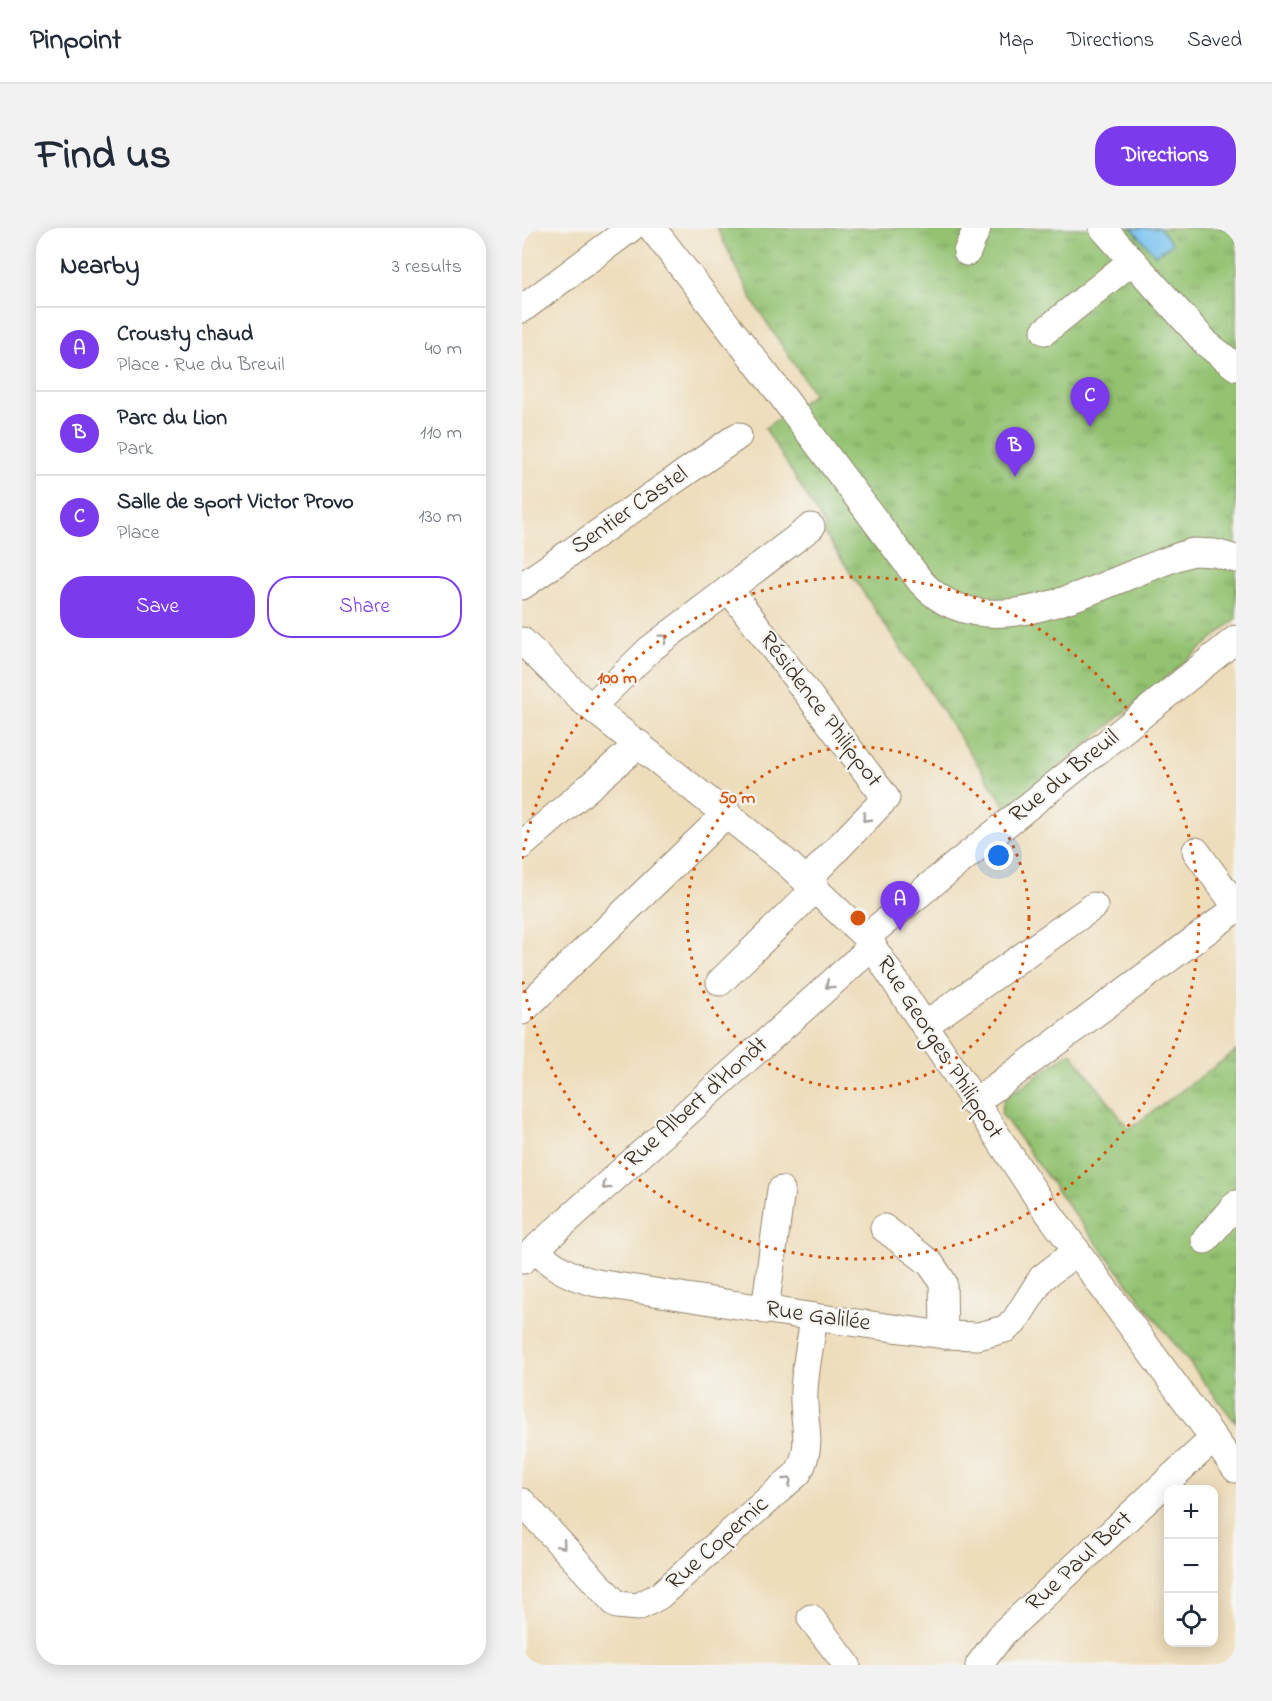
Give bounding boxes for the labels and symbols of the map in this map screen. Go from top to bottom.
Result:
pin: C [1070,378,1110,427]
pin: B [996,428,1034,477]
street label: Sentier Castel [564,458,696,564]
street label: Résidence Philippot [750,625,890,795]
one-way arrow [658,635,669,646]
text: 100 m [597,666,637,692]
street label: Rue du Breuil [1002,721,1128,833]
text: 50 m [719,786,755,812]
one-way arrow [863,811,874,822]
your location [984,841,1013,870]
pin: A [880,882,920,931]
centre of rings [848,908,868,928]
street label: Rue Georges Philippot [866,949,1012,1147]
one-way arrow [825,978,836,989]
street label: Rue Albert d'Hondt [617,1029,777,1177]
one-way arrow [602,1179,612,1190]
street label: Rue Galilée [763,1292,873,1342]
one-way arrow [781,1478,792,1489]
street label: Rue Copernic [659,1488,777,1600]
street label: Rue Paul Bert [1019,1503,1141,1621]
one-way arrow [554,1538,565,1549]

